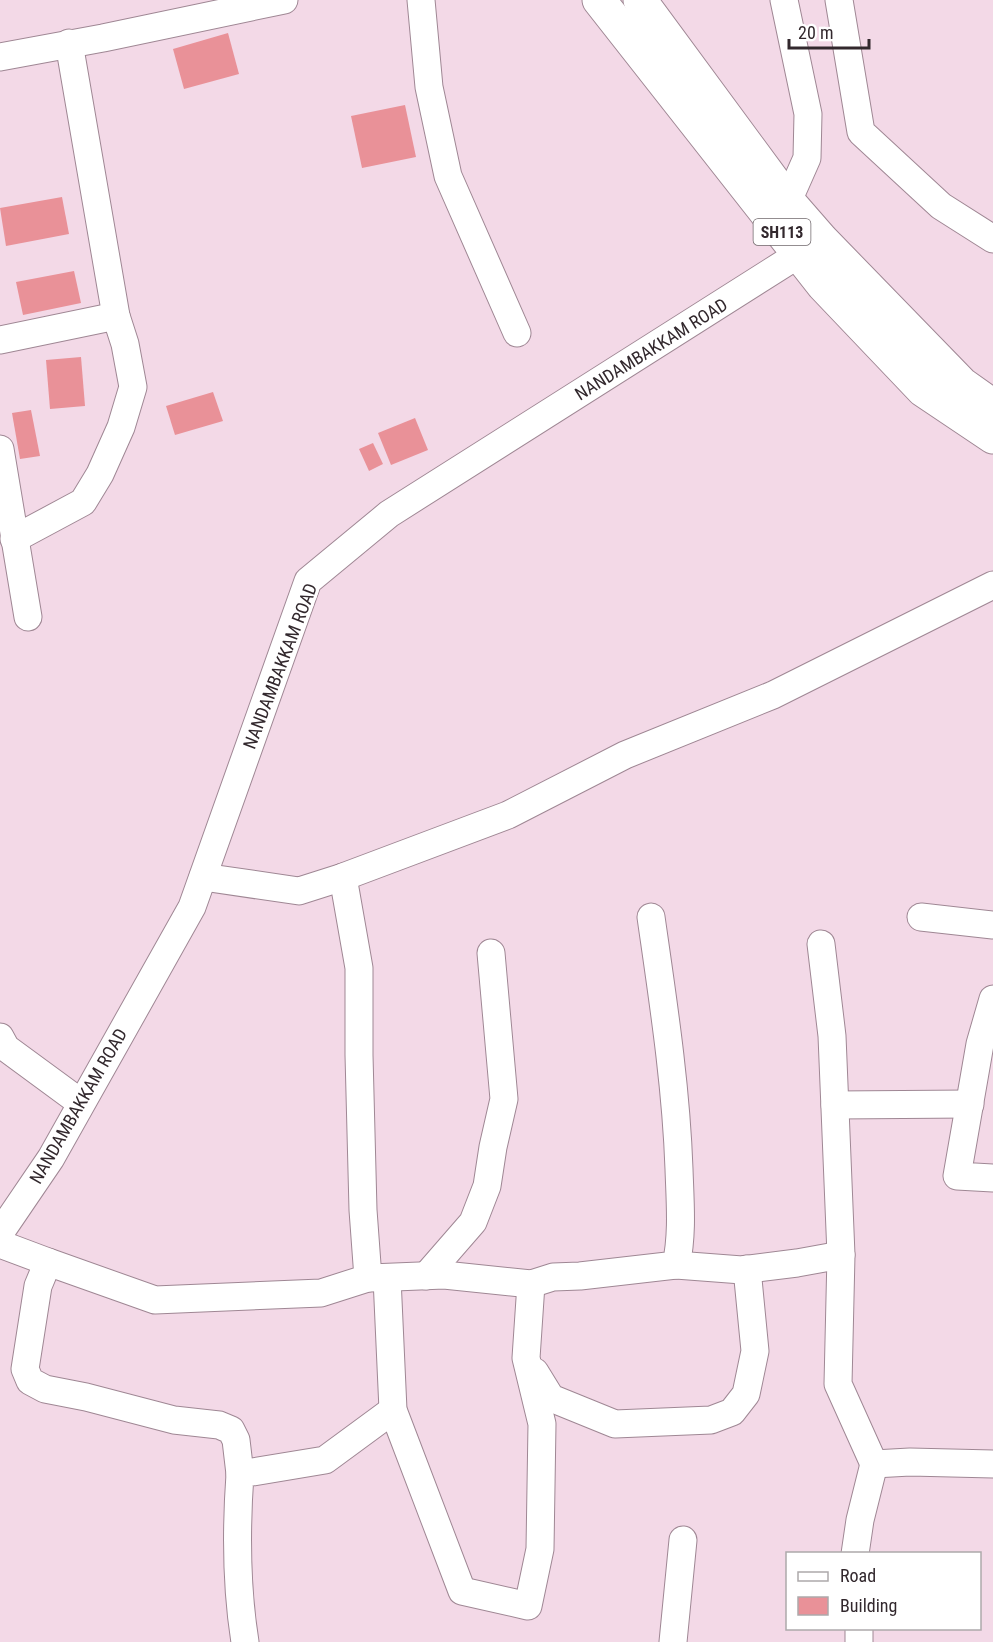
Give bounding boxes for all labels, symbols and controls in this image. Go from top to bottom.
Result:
scale bar [789,12,868,50]
text: 20 m [798,22,833,43]
road number: SH113 [754,219,810,245]
street label: NANDAMBAKKAM ROAD [571,294,731,404]
street label: NANDAMBAKKAM ROAD [239,580,321,752]
street label: NANDAMBAKKAM ROAD [25,1025,131,1187]
legend [786,1552,981,1630]
text: Road [840,1565,876,1586]
text: Building [840,1595,897,1616]

